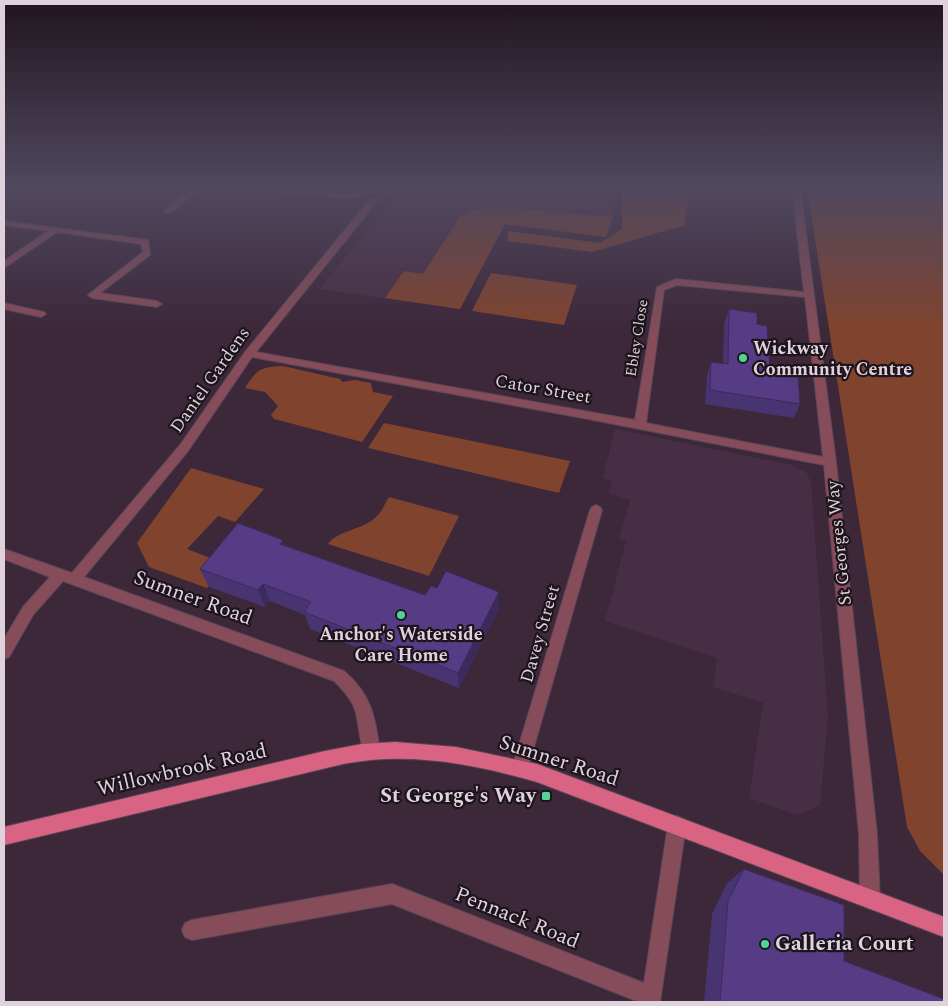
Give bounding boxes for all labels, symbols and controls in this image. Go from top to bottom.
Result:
street label: Ebley Close [620,298,654,378]
street label: Daniel Gardens [163,321,257,439]
place label: Wickway Community Centre [753,335,912,383]
marker: Wickway Community Centre [737,352,749,364]
street label: Cator Street [493,367,593,411]
street label: St Georges Way [819,478,859,607]
street label: Sumner Road [129,562,257,634]
street label: Davey Street [513,582,567,686]
marker: Anchor's Waterside Care Home [395,609,407,621]
place label: Anchor's Waterside Care Home [319,621,483,669]
street label: Sumner Road [495,727,623,795]
street label: Willowbrook Road [94,735,270,805]
place label: St George's Way [380,780,537,812]
marker: St George's Way [540,790,552,802]
street label: Pennack Road [450,878,584,958]
place label: Galleria Court [775,928,914,960]
marker: Galleria Court [759,938,771,950]

